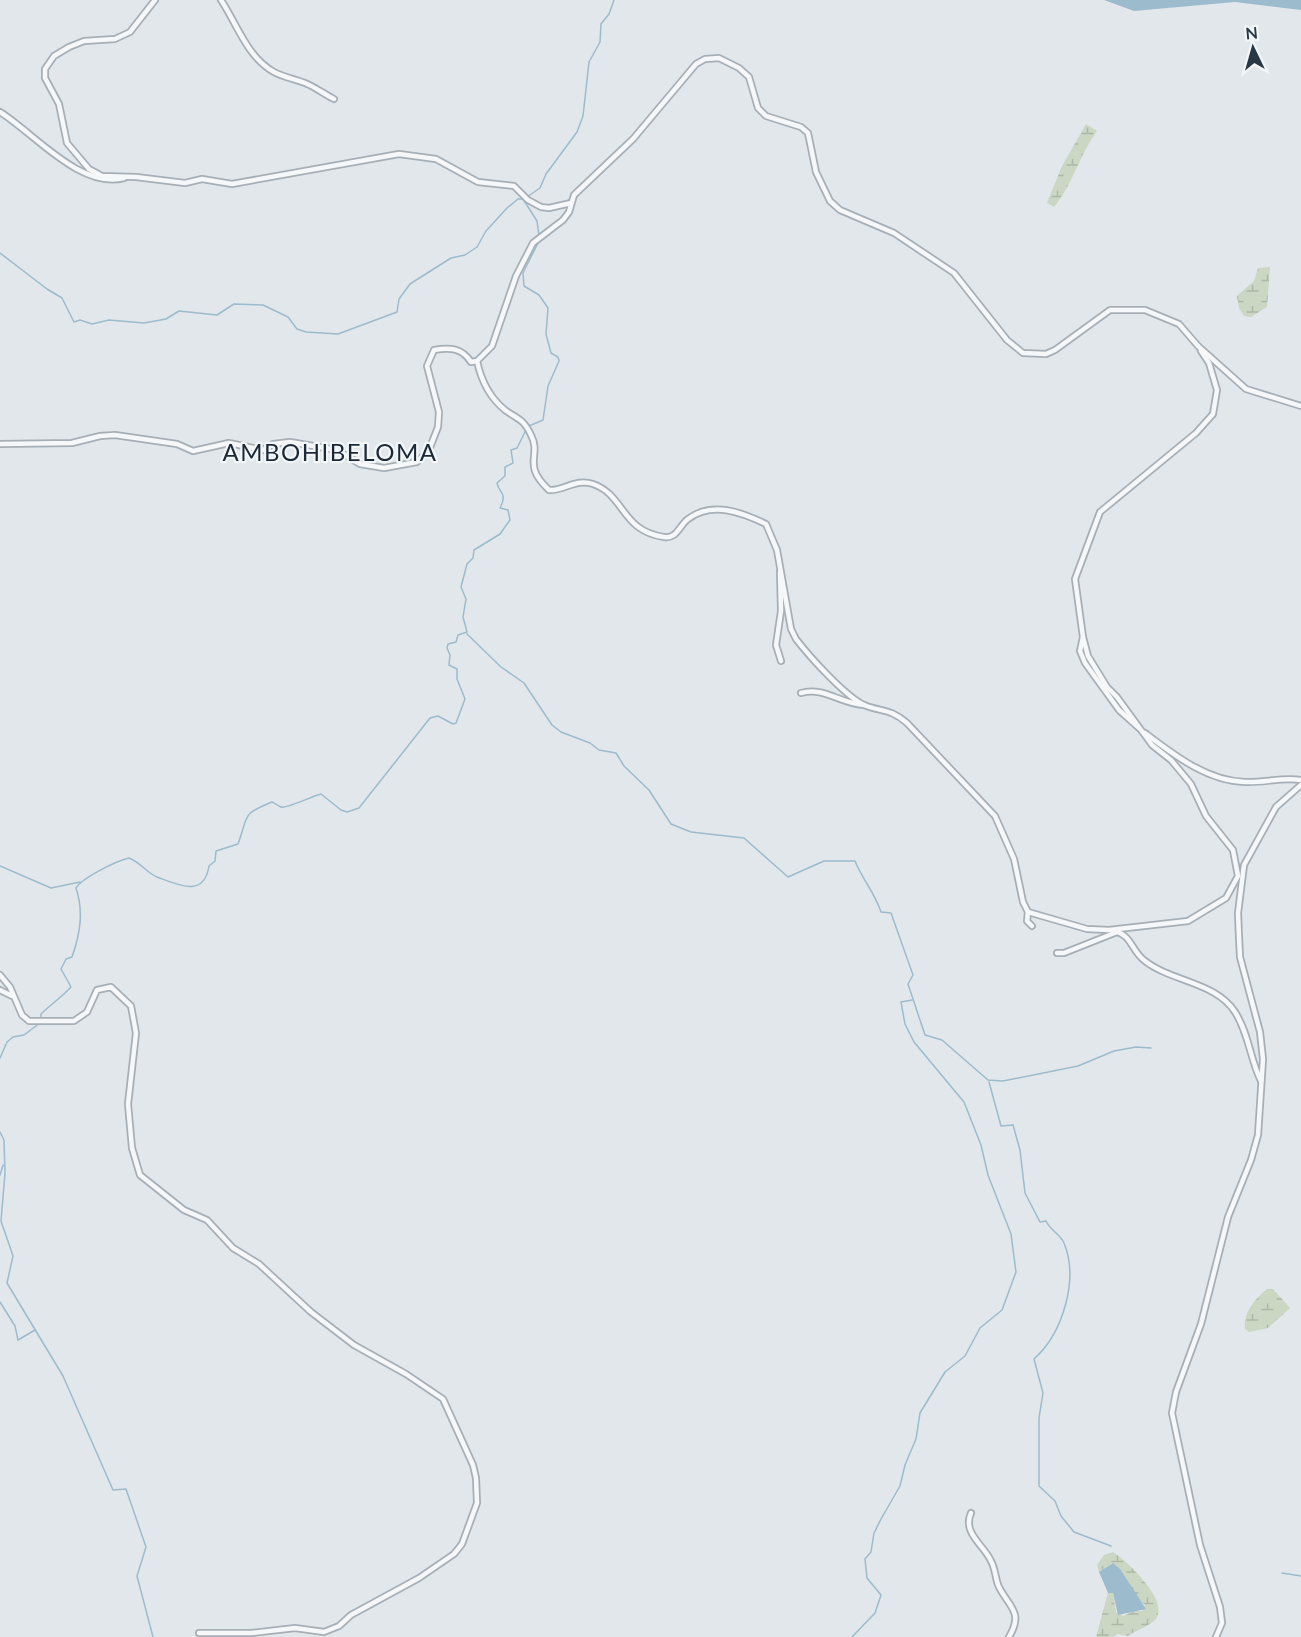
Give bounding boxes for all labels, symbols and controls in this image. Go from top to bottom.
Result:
north arrow [1223,18,1283,78]
text: N [1245,23,1259,43]
district label: AMBOHIBELOMA [223,437,437,466]

